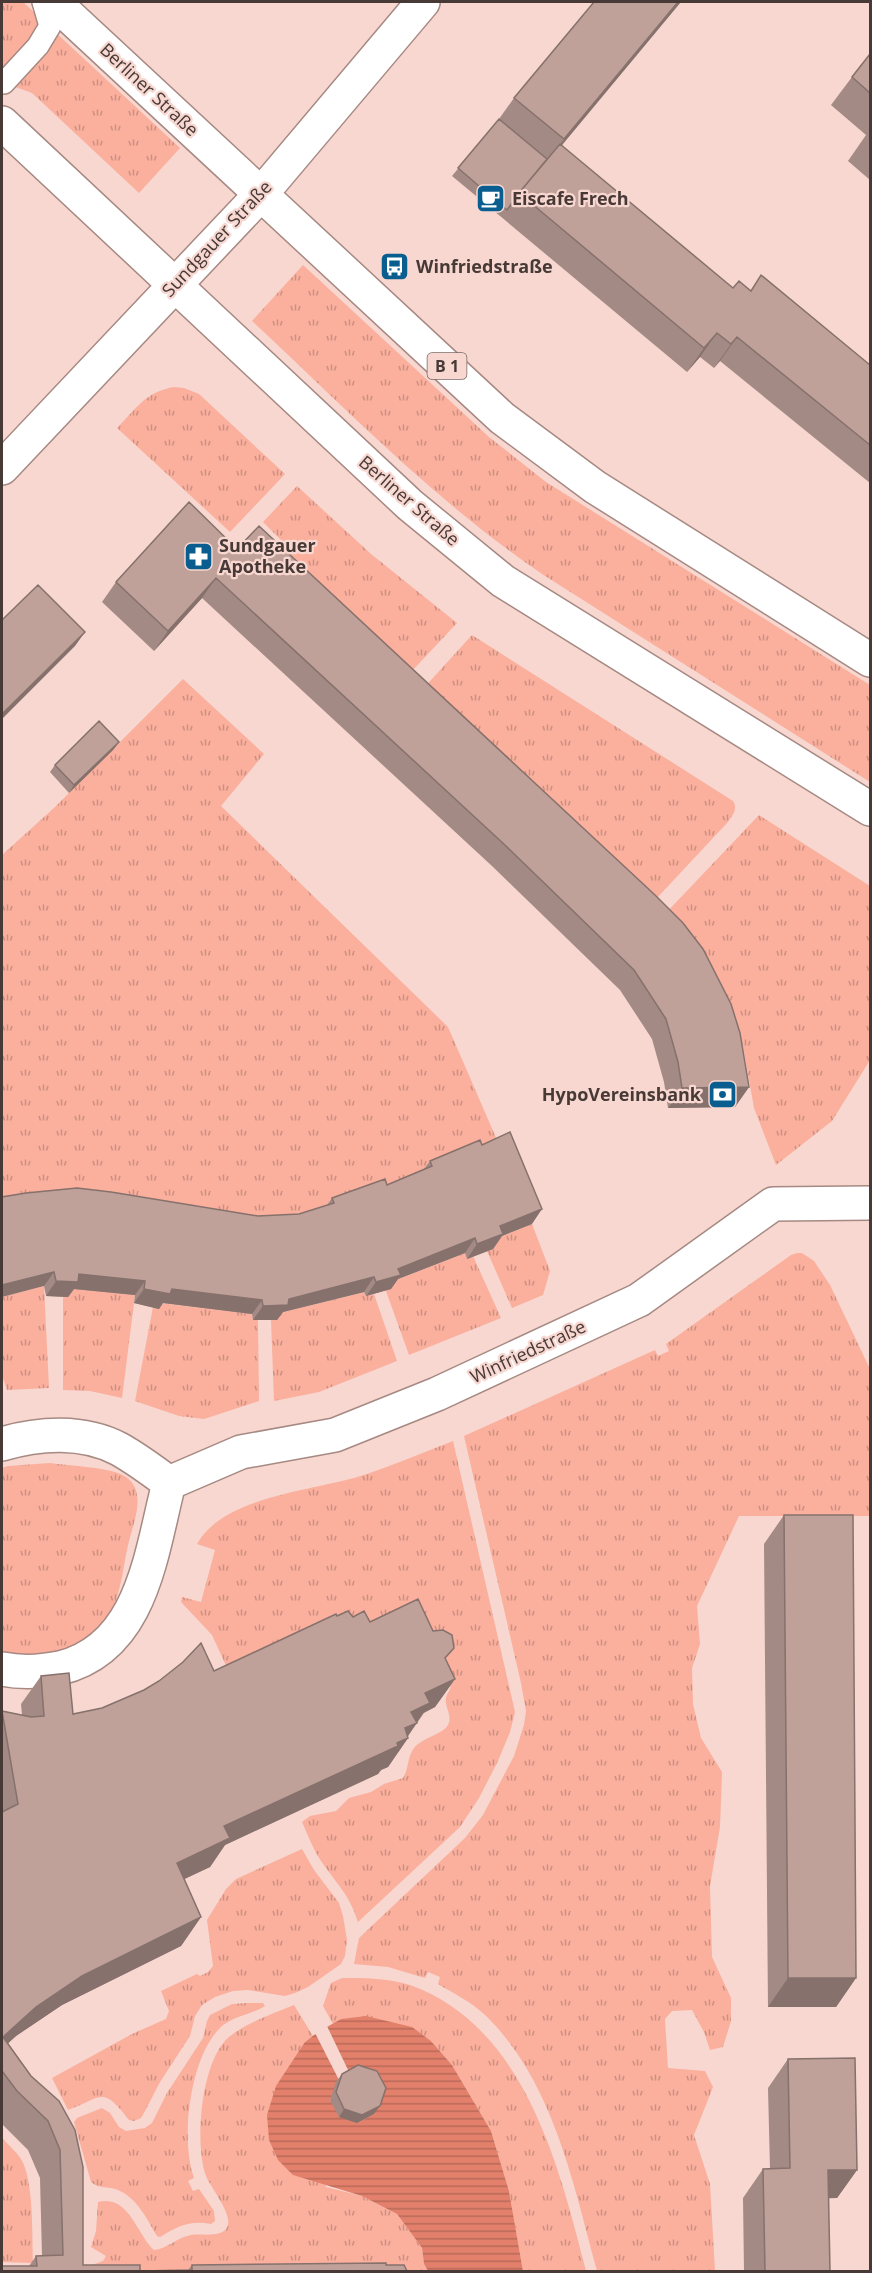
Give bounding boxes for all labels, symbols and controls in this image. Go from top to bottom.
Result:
street label: Berliner Straße [95,37,204,141]
street label: Sundgauer Straße [156,175,276,302]
cafe icon: Eiscafe Frech [475,183,507,215]
place label: Eiscafe Frech [512,186,629,210]
bus stop icon: Winfriedstraße [379,251,411,283]
place label: Winfriedstraße [416,254,553,278]
road number: B 1 [428,353,466,379]
street label: Berliner Straße [354,450,465,551]
place label: Sundgauer Apotheke [219,533,316,578]
pharmacy icon: Sundgauer Apotheke [182,540,214,572]
bank icon: HypoVereinsbank [706,1079,738,1111]
place label: HypoVereinsbank [542,1082,702,1106]
street label: Winfriedstraße [466,1314,589,1388]

